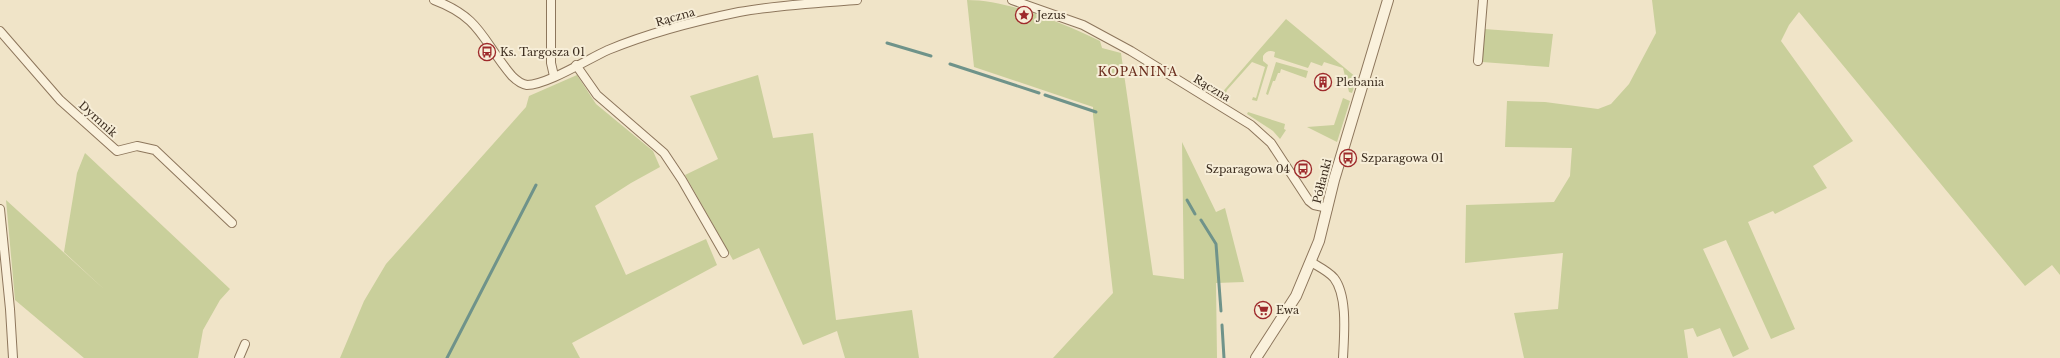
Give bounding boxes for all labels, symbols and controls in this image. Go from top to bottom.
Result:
street label: Rączna [654,4,697,29]
place icon: Jezus [1014,5,1034,25]
place label: Jezus [1035,8,1066,22]
bus stop icon: Ks. Targosza 01 [477,42,497,62]
place label: Ks. Targosza 01 [500,45,585,59]
district label: KOPANINA [1098,64,1178,79]
street label: Rączna [1191,72,1234,105]
building icon: Plebania [1313,72,1333,92]
place label: Plebania [1336,75,1385,89]
street label: Dymnik [76,98,120,140]
bus stop icon: Szparagowa 01 [1338,148,1358,168]
place label: Szparagowa 01 [1361,151,1444,165]
street label: Półłanki [1310,157,1334,205]
bus stop icon: Szparagowa 04 [1293,159,1313,179]
place label: Szparagowa 04 [1206,162,1290,176]
supermarket icon: Ewa [1253,300,1273,320]
place label: Ewa [1276,303,1300,317]

